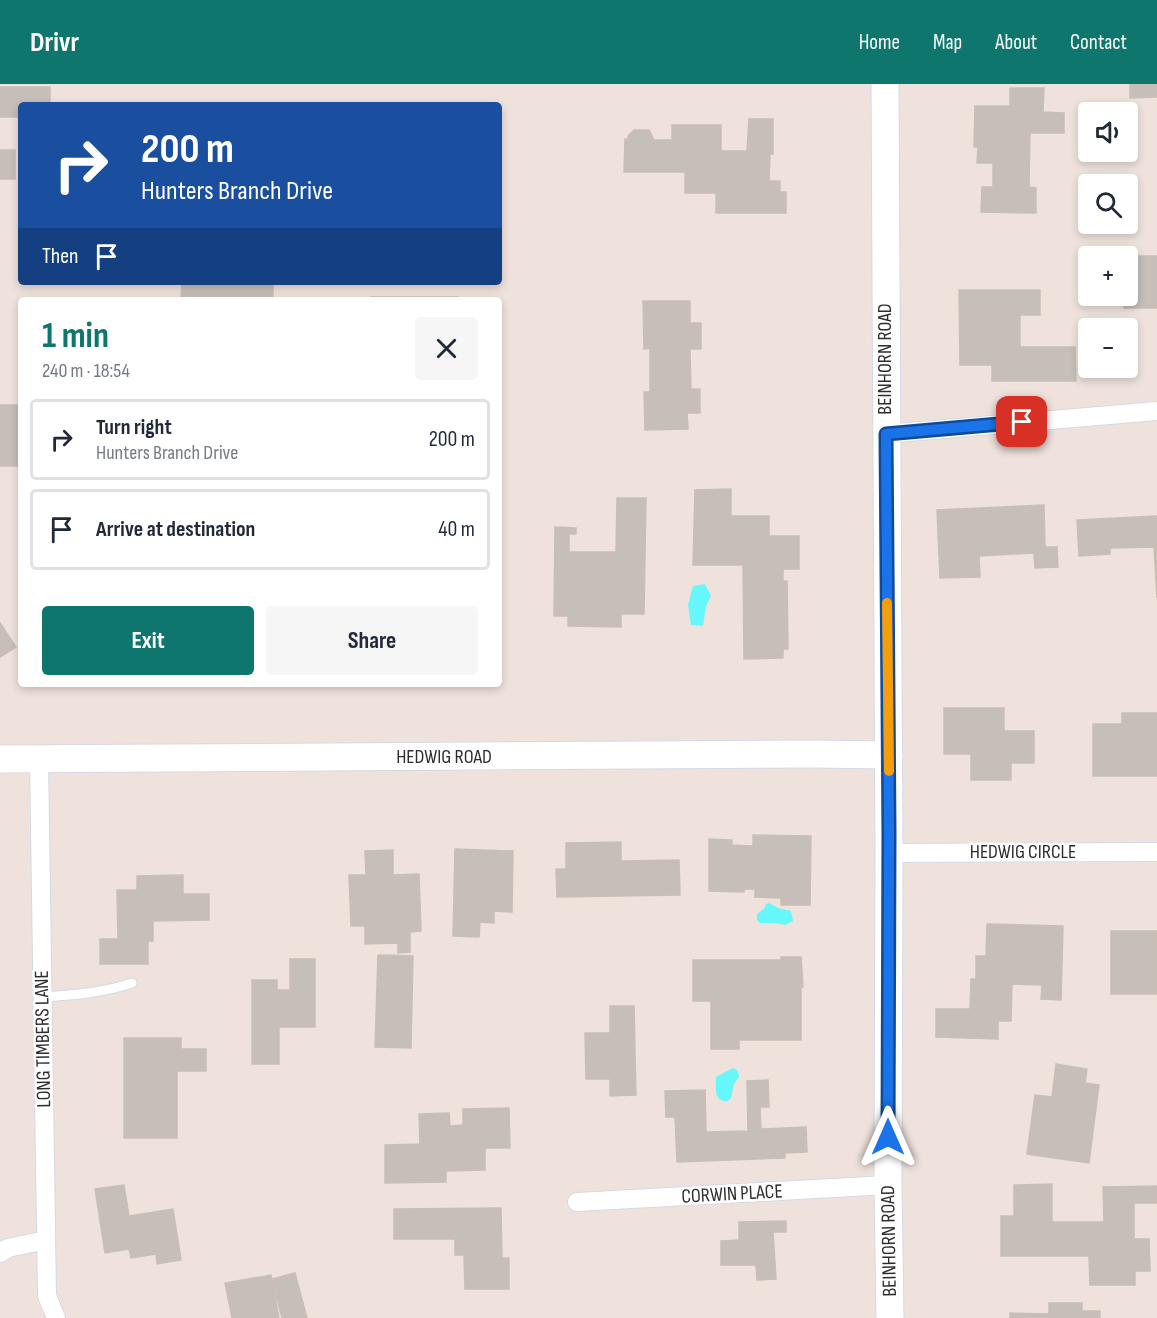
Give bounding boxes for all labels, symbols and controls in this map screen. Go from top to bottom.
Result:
text: Drivr [30,26,79,59]
text: Home [859,30,900,55]
text: Map [933,30,962,55]
text: About [995,30,1037,55]
text: Contact [1070,30,1127,55]
map controls [1078,102,1138,378]
button: sound [1078,102,1138,162]
text: 200 m [141,124,234,175]
icon: right [42,126,120,204]
button: search [1078,174,1138,234]
text: Hunters Branch Drive [141,175,333,207]
icon: arrive [90,240,123,273]
text: Then [42,243,78,270]
button: + [1078,246,1138,306]
street label: BEINHORN ROAD [873,303,897,415]
text: 1 min [42,315,109,358]
button: close [415,317,478,380]
button: − [1078,318,1138,378]
text: 240 m · 18:54 [42,359,130,383]
pin [996,396,1047,447]
icon: arrive [1005,405,1038,438]
text: Turn right [96,414,172,441]
icon: right [45,423,78,456]
text: 200 m [429,426,475,453]
text: Hunters Branch Drive [96,441,238,465]
icon: arrive [45,513,78,546]
text: Arrive at destination [96,516,255,543]
text: 40 m [438,516,475,543]
button: Exit [42,606,254,675]
button: Share [266,606,478,675]
street label: HEDWIG ROAD [396,745,492,769]
street label: HEDWIG CIRCLE [970,840,1076,864]
street label: LONG TIMBERS LANE [30,970,56,1108]
position arrow [856,1105,920,1169]
street label: CORWIN PLACE [681,1179,783,1209]
street label: BEINHORN ROAD [876,1185,902,1297]

